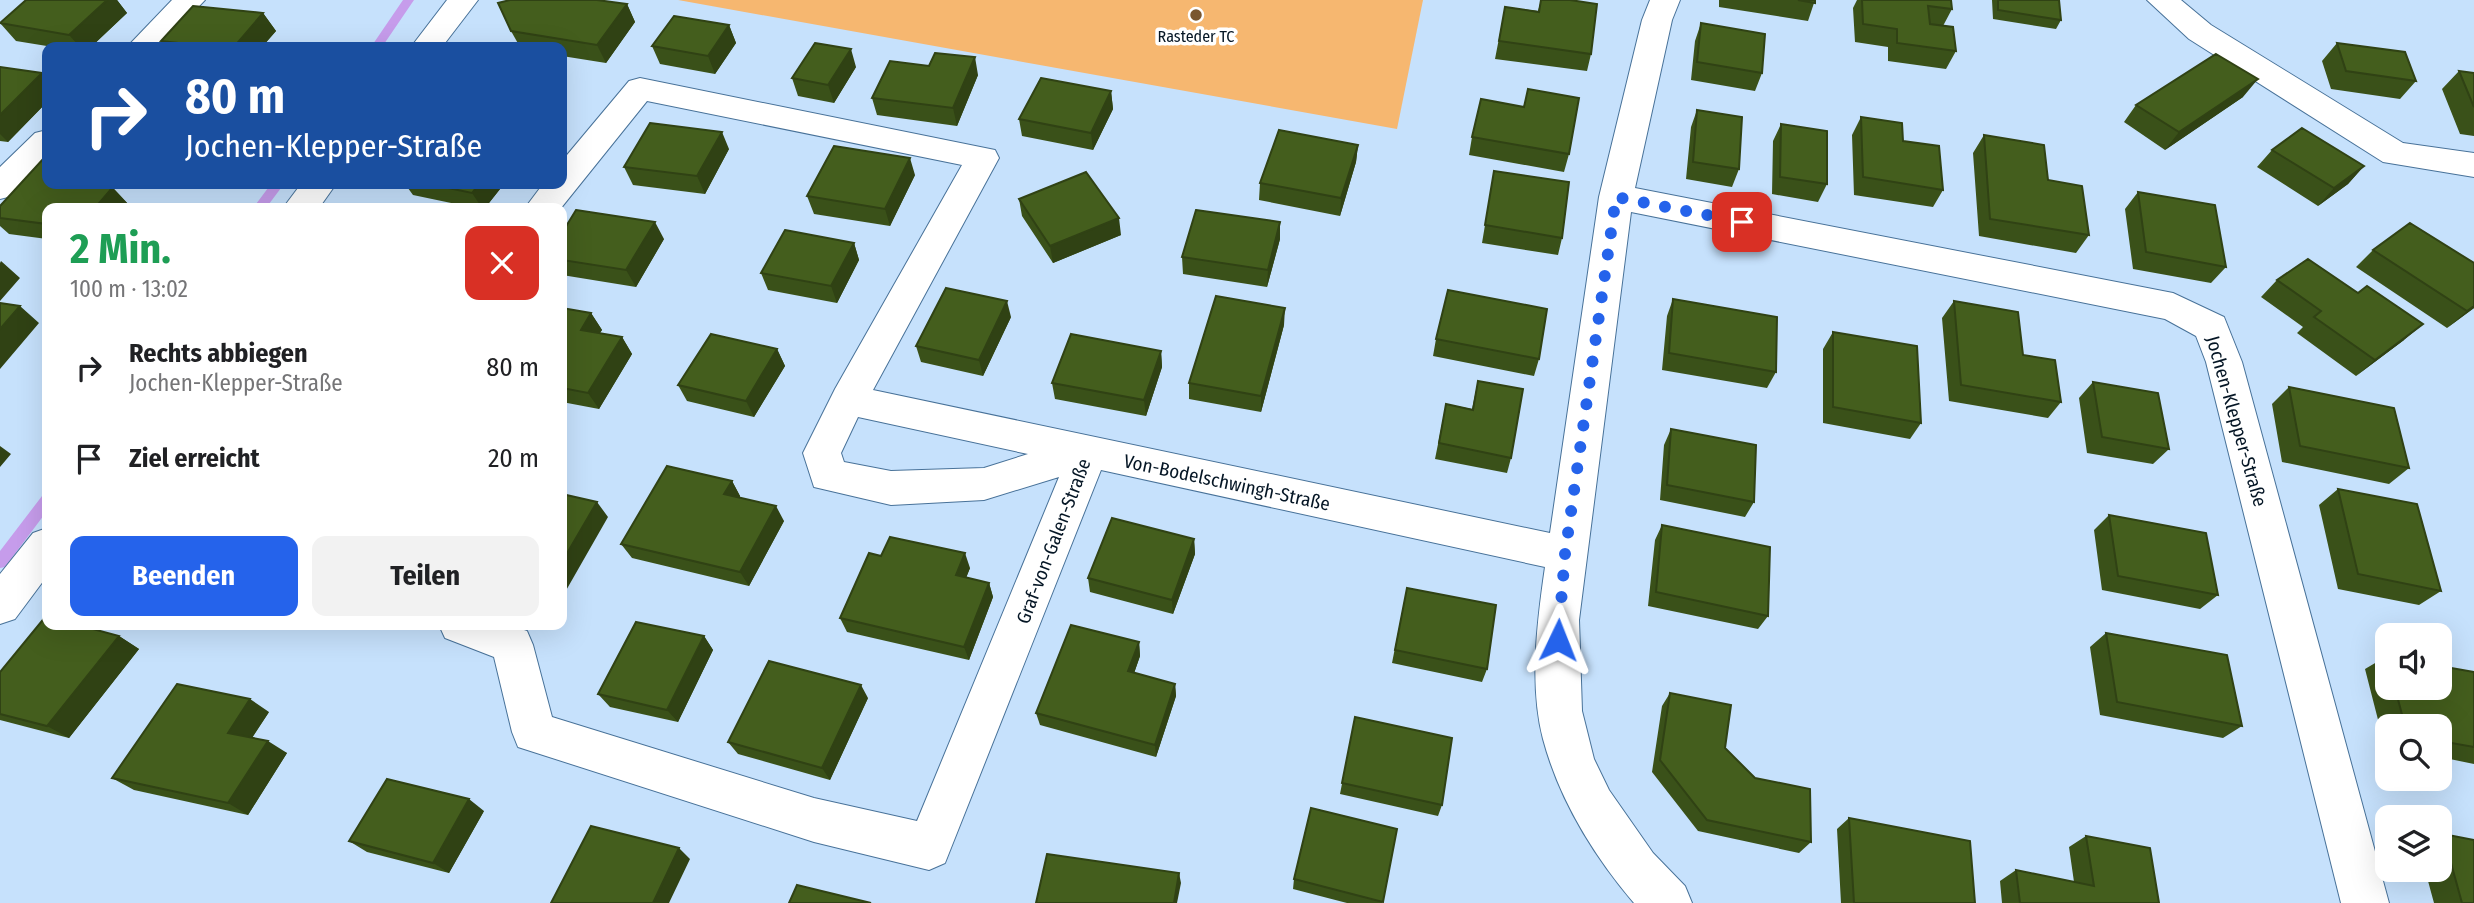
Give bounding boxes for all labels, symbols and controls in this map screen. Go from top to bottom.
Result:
marker: Rasteder TC [1188,7,1204,23]
place label: Rasteder TC [1158,27,1234,46]
text: 80 m [185,67,285,126]
icon: right [70,70,161,161]
text: Jochen-Klepper-Straße [185,127,482,165]
pin [1712,192,1772,252]
icon: arrive [1723,203,1761,241]
text: 2 Min. [70,224,171,274]
button: close [465,226,539,300]
text: 100 m · 13:02 [70,275,188,303]
street label: Jochen-Klepper-Straße [2201,333,2272,509]
text: Rechts abbiegen [129,338,308,369]
icon: right [70,349,108,387]
text: 80 m [486,352,539,383]
text: Jochen-Klepper-Straße [129,369,343,397]
icon: arrive [70,440,108,478]
text: Ziel erreicht [129,443,260,474]
text: 20 m [488,443,539,474]
street label: Von-Bodelschwingh-Straße [1122,449,1332,516]
street label: Graf-von-Galen-Straße [1011,455,1096,627]
button: Beenden [70,536,298,616]
button: Teilen [312,536,539,616]
position arrow [1521,603,1595,677]
map controls [2375,623,2452,882]
button: sound [2375,623,2452,700]
button: search [2375,714,2452,791]
button: layers [2375,805,2452,882]

